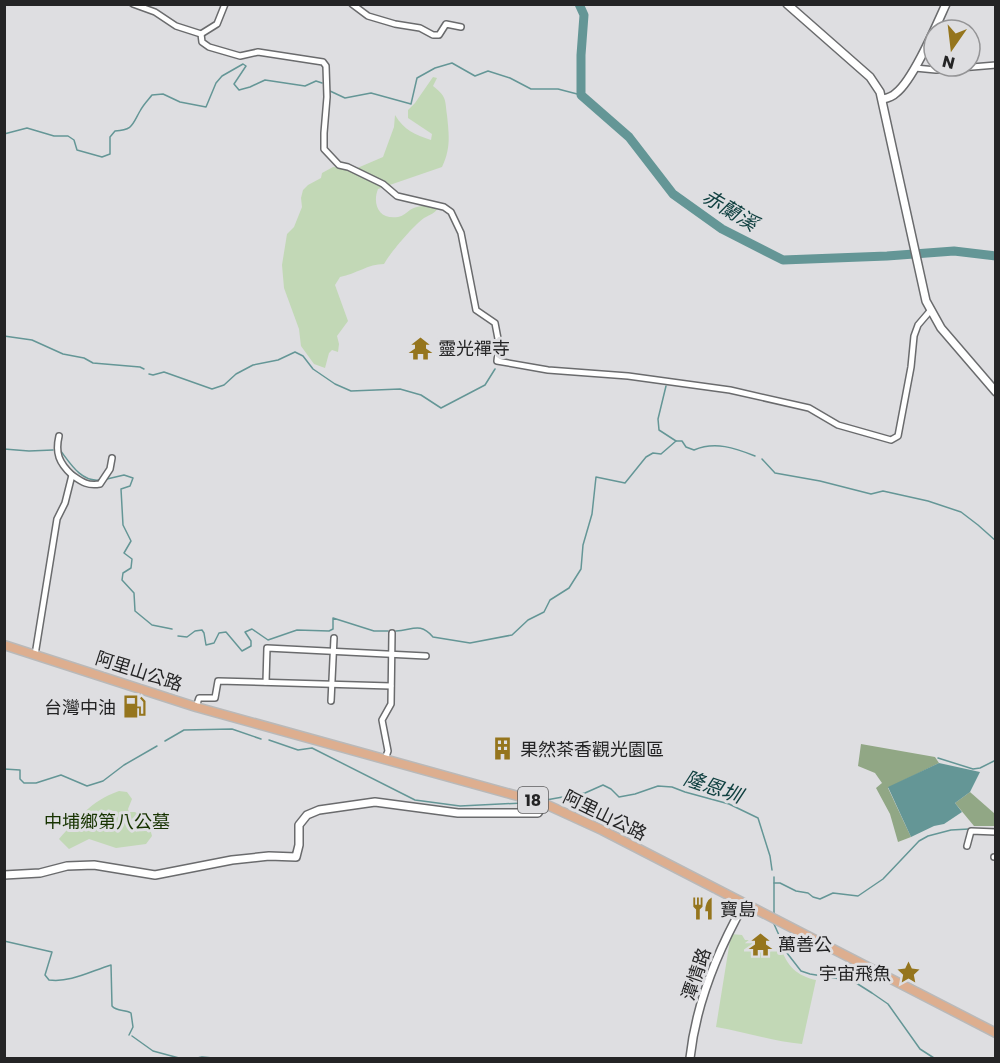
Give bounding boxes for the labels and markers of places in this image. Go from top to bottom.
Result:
temple icon: 靈光禪寺 [407,335,433,361]
place label: 靈光禪寺 [438,336,510,361]
fuel station icon: 台灣中油 [121,694,147,720]
place label: 台灣中油 [44,695,116,720]
building icon: 果然茶香觀光園區 [489,736,515,762]
place label: 果然茶香觀光園區 [520,737,664,762]
restaurant icon: 寶島 [689,896,715,922]
place label: 寶島 [720,897,756,922]
temple icon: 萬善公 [747,931,773,957]
place label: 萬善公 [778,932,832,957]
place icon: 宇宙飛魚 [896,960,922,986]
place label: 宇宙飛魚 [819,961,891,986]

